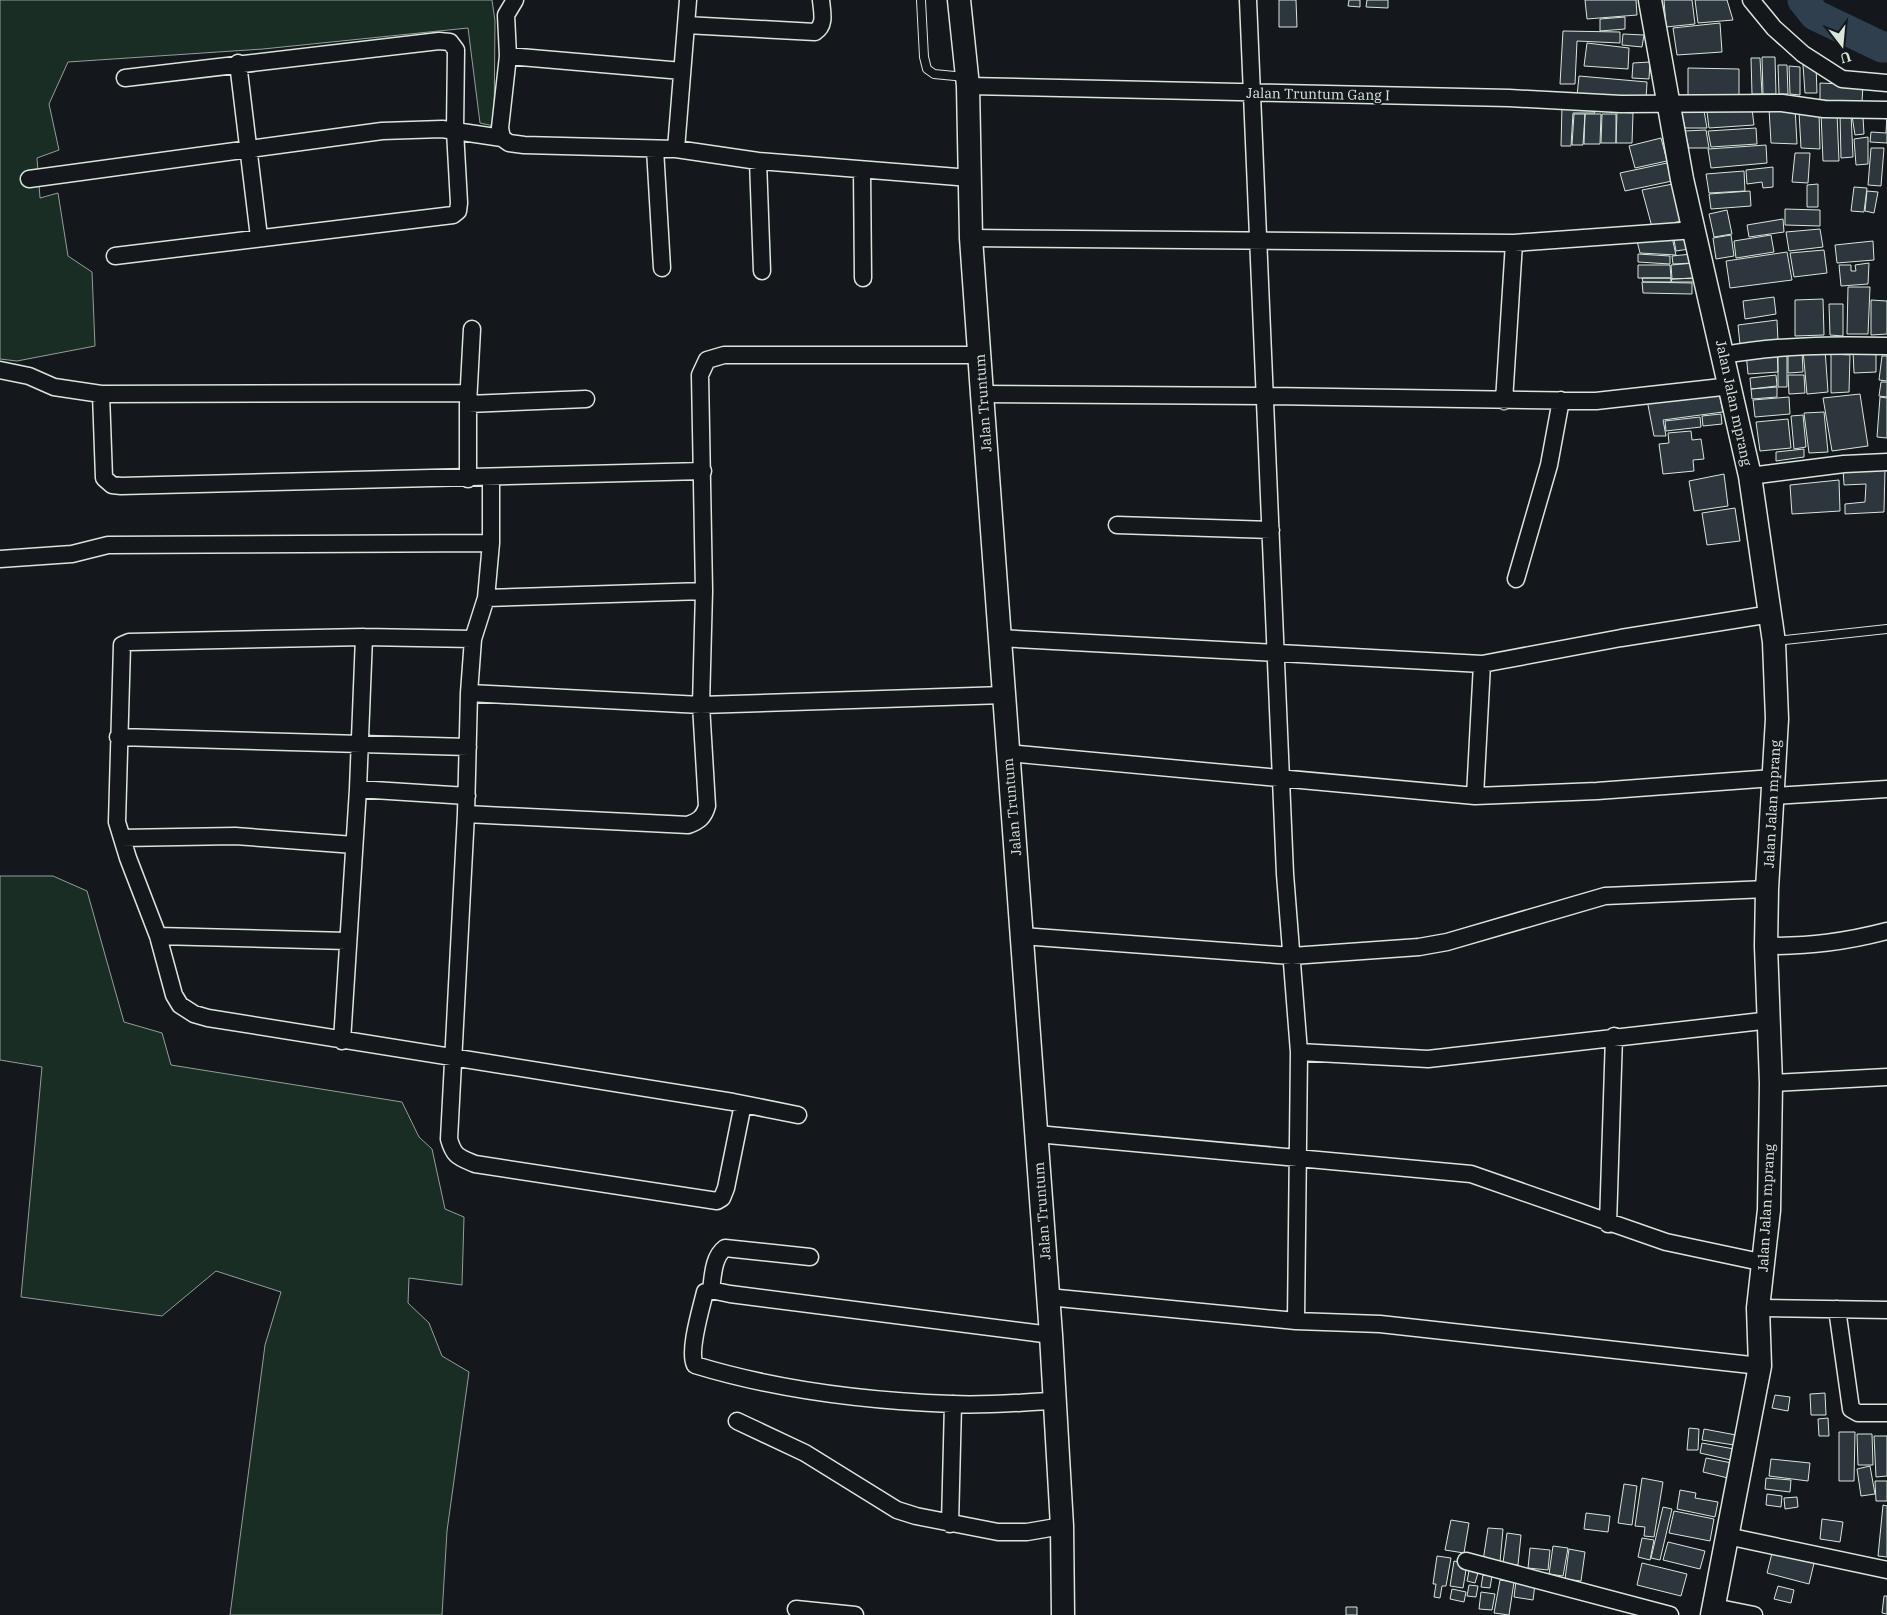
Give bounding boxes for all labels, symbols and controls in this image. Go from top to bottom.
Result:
north arrow [1817,20,1867,70]
text: U [1838,47,1853,68]
street label: Jalan Truntum Gang I [1246,84,1390,104]
street label: Jalan Jalan mprang [1712,338,1756,468]
street label: Jalan Truntum [971,353,995,453]
street label: Jalan Jalan mprang [1760,739,1784,869]
street label: Jalan Truntum [999,757,1025,857]
street label: Jalan Jalan mprang [1754,1143,1778,1273]
street label: Jalan Truntum [1030,1161,1054,1261]

